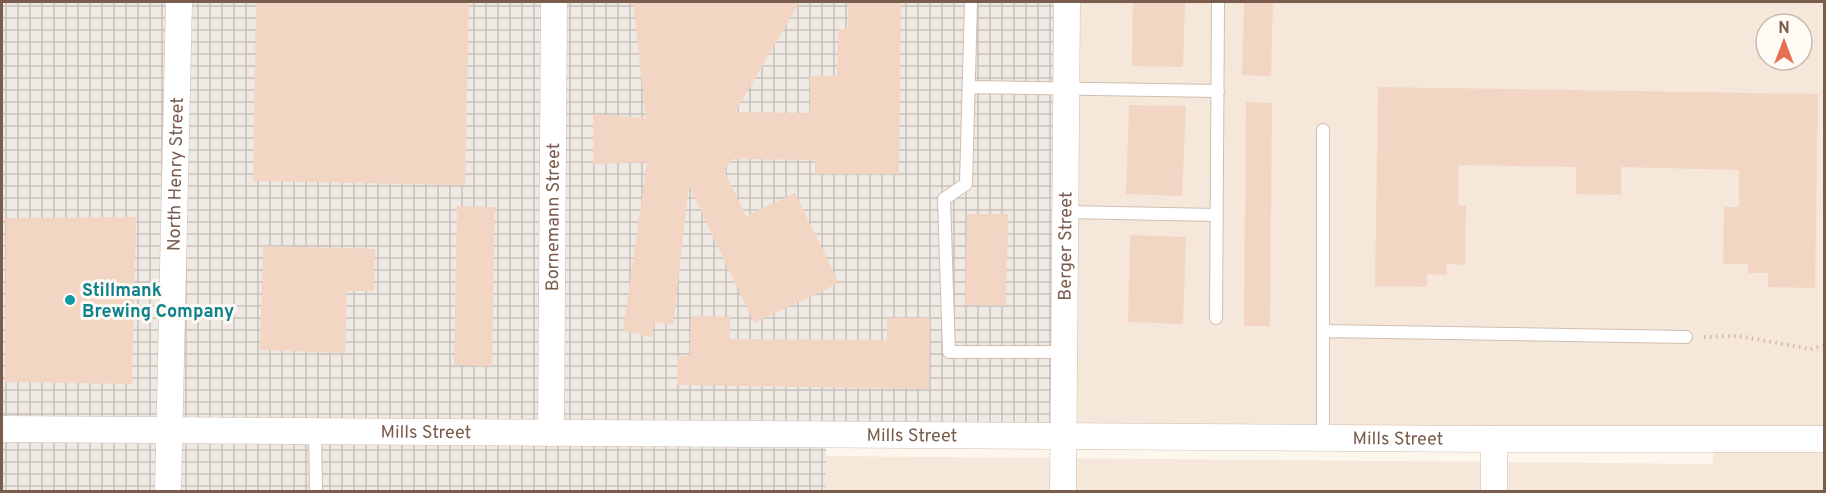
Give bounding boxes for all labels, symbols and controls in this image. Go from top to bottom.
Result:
north arrow [1754,12,1814,72]
text: N [1778,19,1790,39]
street label: North Henry Street [163,97,190,252]
street label: Bornemann Street [542,143,566,291]
street label: Berger Street [1055,191,1078,301]
place label: Stillmank Brewing Company [82,280,234,324]
marker: Stillmank Brewing Company [63,293,77,307]
street label: Mills Street [381,422,471,445]
street label: Mills Street [866,425,957,448]
street label: Mills Street [1352,428,1443,452]

